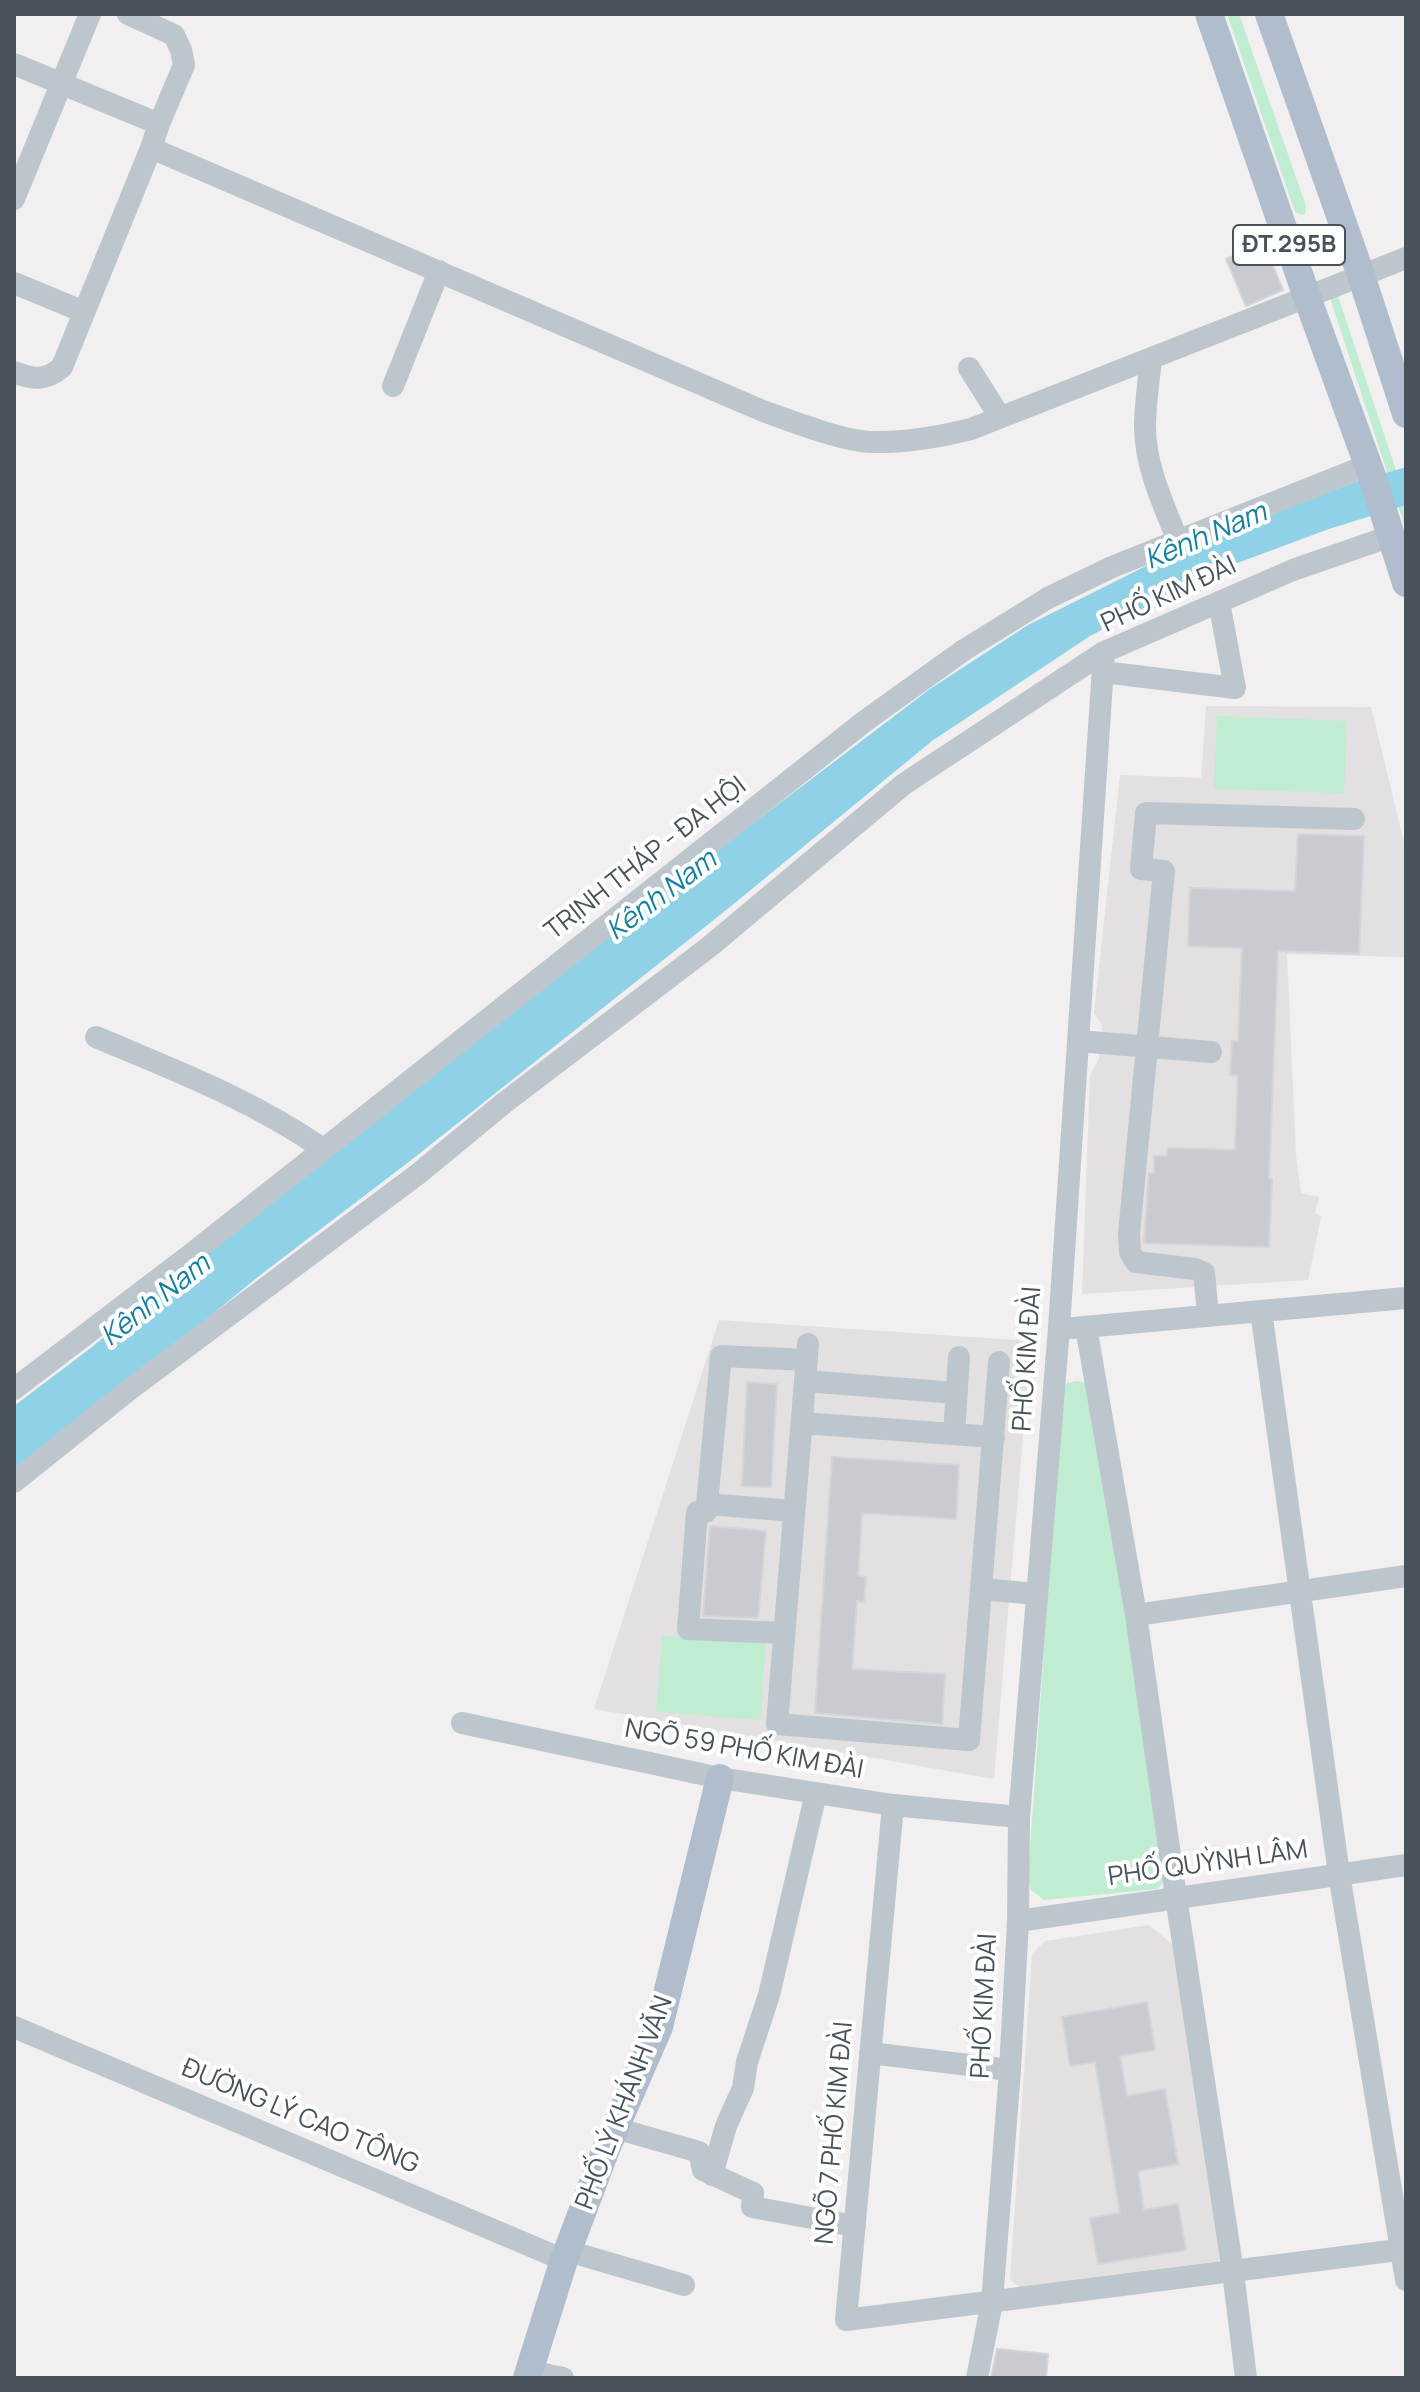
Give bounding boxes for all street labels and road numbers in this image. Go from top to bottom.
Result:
road number: ĐT.295B [1233,225,1345,265]
street label: PHỐ KIM ĐÀI [1097,550,1241,640]
street label: TRỊNH THÁP - ĐA HỘI [539,771,753,947]
street label: PHỐ KIM ĐÀI [1007,1285,1049,1433]
street label: NGÕ 59 PHỐ KIM ĐÀI [622,1714,866,1786]
street label: PHỐ QUỲNH LÂM [1106,1835,1310,1893]
street label: PHỐ KIM ĐÀI [966,1933,1004,2079]
street label: PHỐ LÝ KHÁNH VĂN [570,1992,680,2214]
street label: NGÕ 7 PHỐ KIM ĐÀI [810,2020,860,2246]
street label: ĐƯỜNG LÝ CAO TÔNG [177,2053,423,2181]

